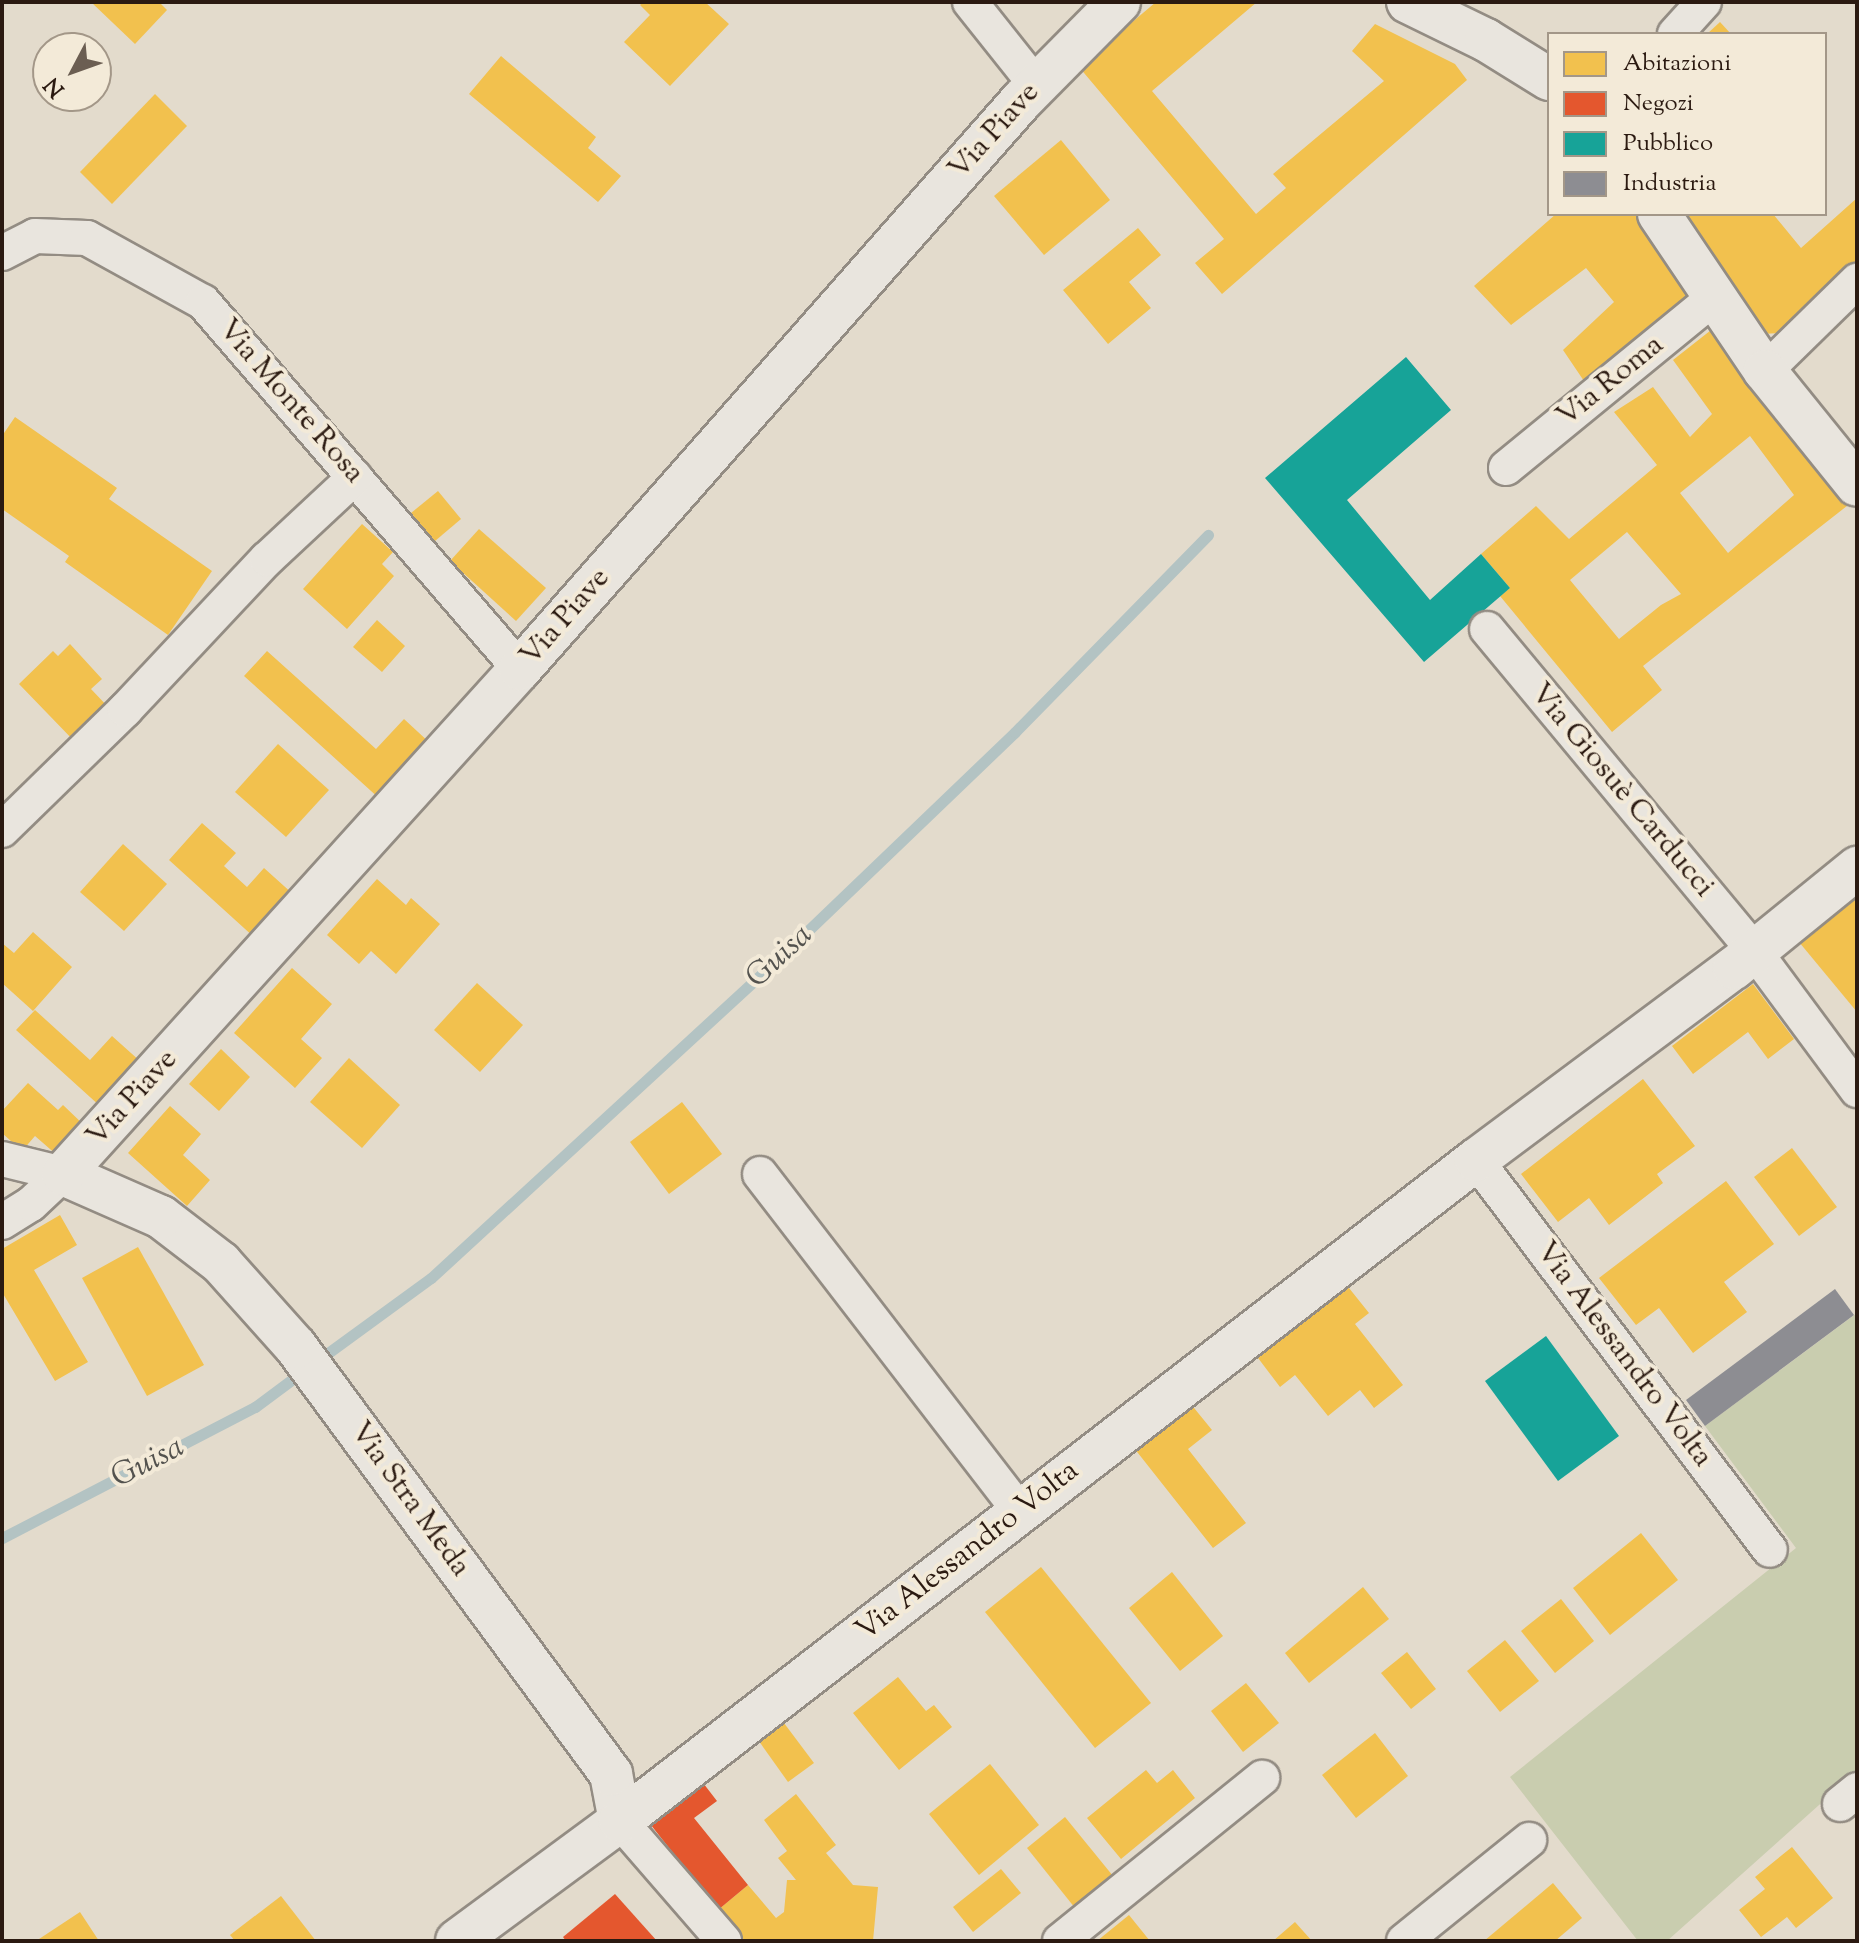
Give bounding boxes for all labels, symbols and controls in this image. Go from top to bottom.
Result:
north arrow [32,32,112,112]
legend [1547,32,1827,216]
text: Abitazioni [1623,47,1731,81]
text: N [38,69,73,104]
street label: Via Piave [942,76,1048,188]
text: Negozi [1623,87,1694,121]
text: Pubblico [1623,127,1713,161]
text: Industria [1623,167,1716,201]
street label: Via Monte Rosa [209,313,371,491]
street label: Via Roma [1550,328,1672,436]
street label: Via Piave [514,562,618,674]
street label: Via Giosuè Carducci [1521,677,1721,905]
water label: Guisa [739,917,821,997]
street label: Via Piave [80,1043,186,1155]
street label: Via Alessandro Volta [1527,1235,1719,1475]
street label: Via Stra Meda [341,1416,477,1584]
water label: Guisa [105,1429,191,1497]
street label: Via Alessandro Volta [849,1454,1087,1650]

